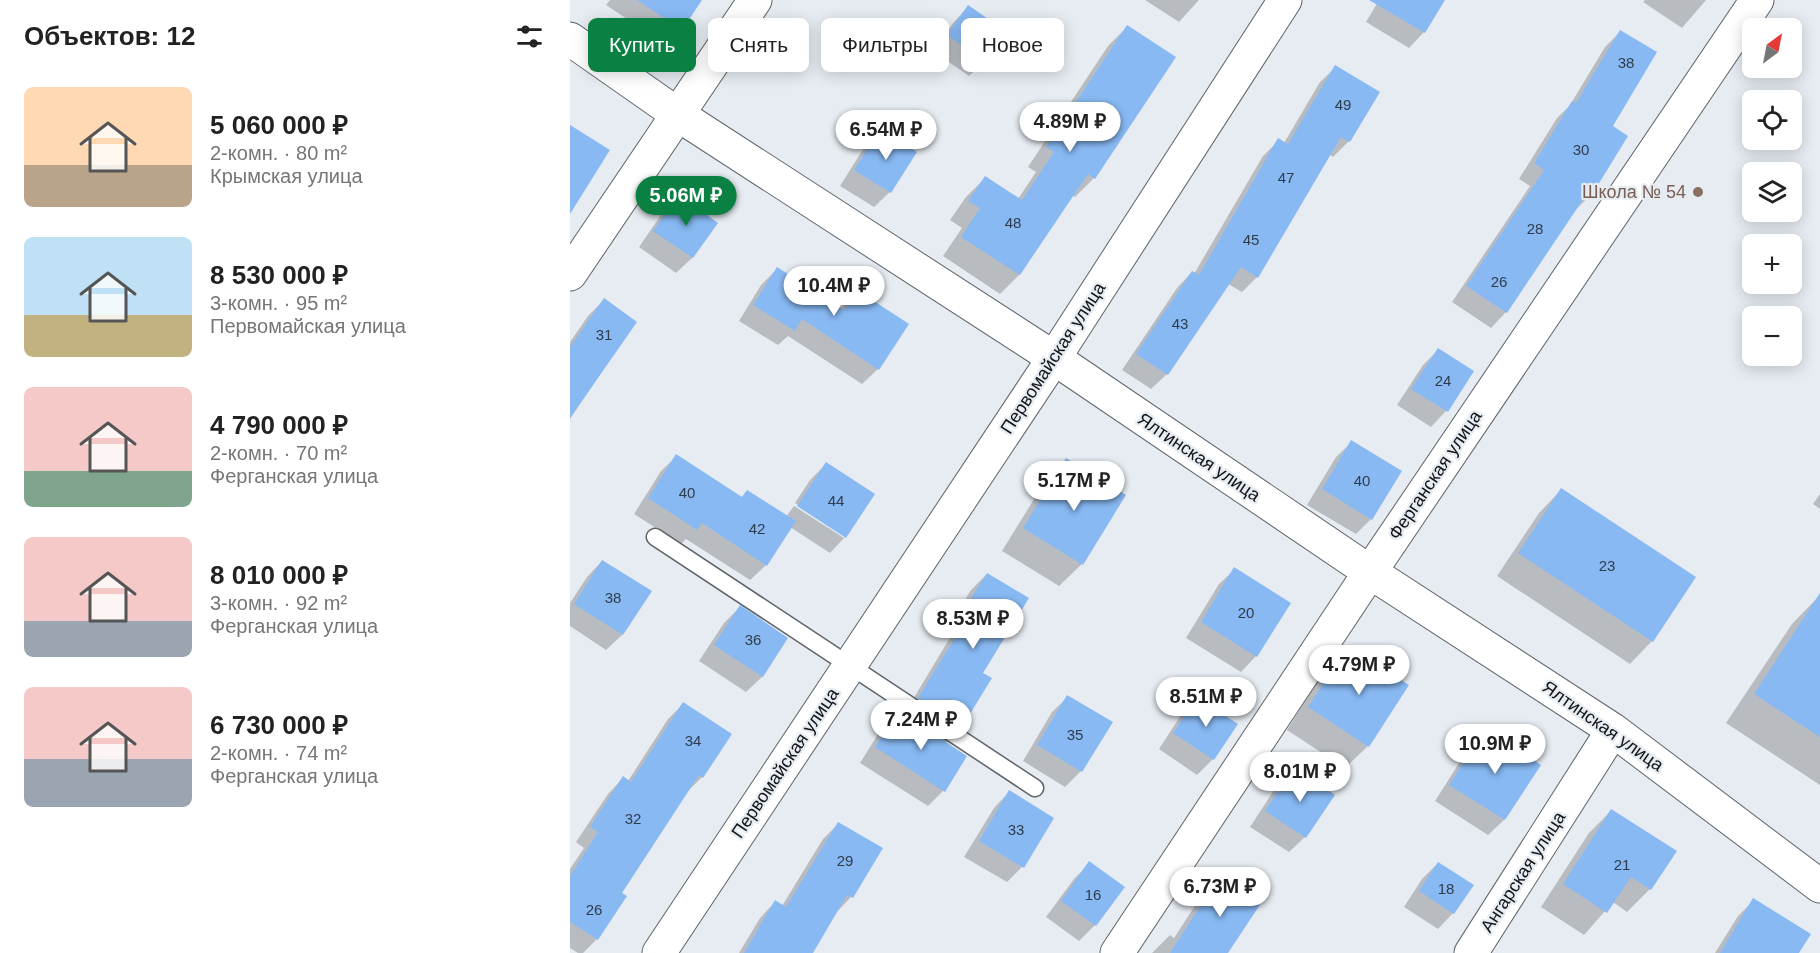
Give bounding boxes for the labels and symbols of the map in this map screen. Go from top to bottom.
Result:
north arrow [1742,18,1802,78]
house number: 38 [1618,54,1634,71]
house number: 49 [1335,96,1351,113]
pin: 4.89M ₽ [1015,102,1125,153]
pin: 6.54M ₽ [831,110,941,161]
house number: 30 [1573,141,1589,158]
house number: 47 [1278,169,1294,186]
pin: 5.06M ₽ [631,176,741,227]
place label: Школа № 54 [1582,182,1686,202]
marker: Школа № 54 [1691,185,1705,199]
house number: 48 [1005,214,1021,231]
house number: 28 [1527,220,1543,237]
house number: 45 [1243,231,1259,248]
pin: 10.4M ₽ [779,266,889,317]
house number: 26 [1491,273,1507,290]
street label: Первомайская улица [997,278,1110,437]
house number: 43 [1172,315,1188,332]
house number: 31 [596,326,612,343]
house number: 24 [1435,372,1451,389]
street label: Ферганская улица [1384,406,1486,543]
street label: Ялтинская улица [1134,409,1265,506]
pin: 5.17M ₽ [1019,461,1129,512]
house number: 40 [1354,472,1370,489]
house number: 40 [679,484,695,501]
house number: 44 [828,492,844,509]
house number: 42 [749,520,765,537]
house number: 23 [1599,557,1615,574]
house number: 38 [605,589,621,606]
pin: 8.53M ₽ [918,599,1028,650]
house number: 20 [1238,604,1254,621]
house number: 36 [745,631,761,648]
pin: 4.79M ₽ [1304,645,1414,696]
pin: 8.51M ₽ [1151,677,1261,728]
street label: Ялтинская улица [1539,677,1668,776]
street label: Первомайская улица [727,684,843,842]
pin: 7.24M ₽ [866,700,976,751]
pin: 10.9M ₽ [1440,724,1550,775]
house number: 35 [1067,726,1083,743]
house number: 34 [685,732,701,749]
pin: 8.01M ₽ [1245,752,1355,803]
street label: Ангарская улица [1477,807,1570,936]
house number: 32 [625,810,641,827]
house number: 33 [1008,821,1024,838]
house number: 29 [837,852,853,869]
house number: 21 [1614,856,1630,873]
pin: 6.73M ₽ [1165,867,1275,918]
house number: 18 [1438,880,1454,897]
house number: 16 [1085,886,1101,903]
house number: 26 [586,901,602,918]

